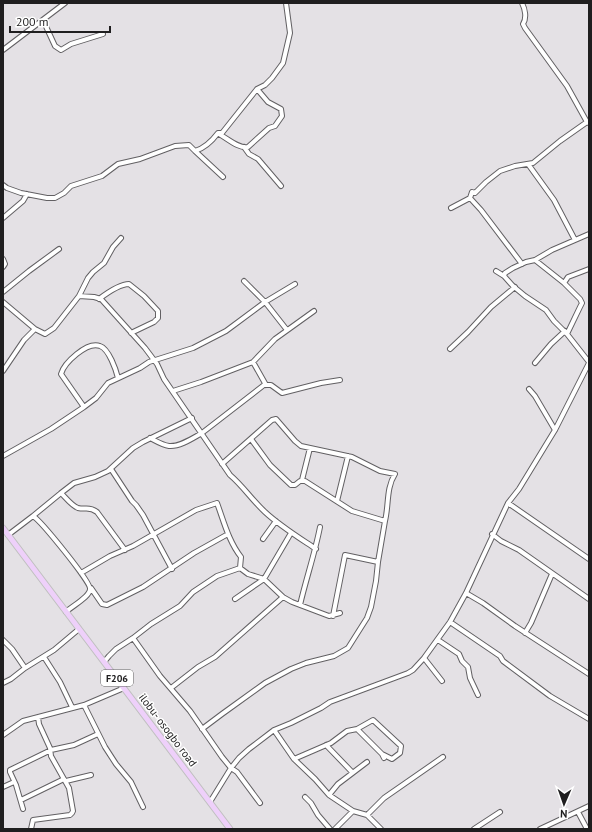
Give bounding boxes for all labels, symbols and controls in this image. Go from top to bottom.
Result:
scale bar [10,8,110,34]
text: 200 m [16,14,49,29]
road number: F206 [101,670,133,686]
street label: ilobu- osogbo road [136,691,200,769]
north arrow [544,784,584,824]
text: N [560,807,568,821]

